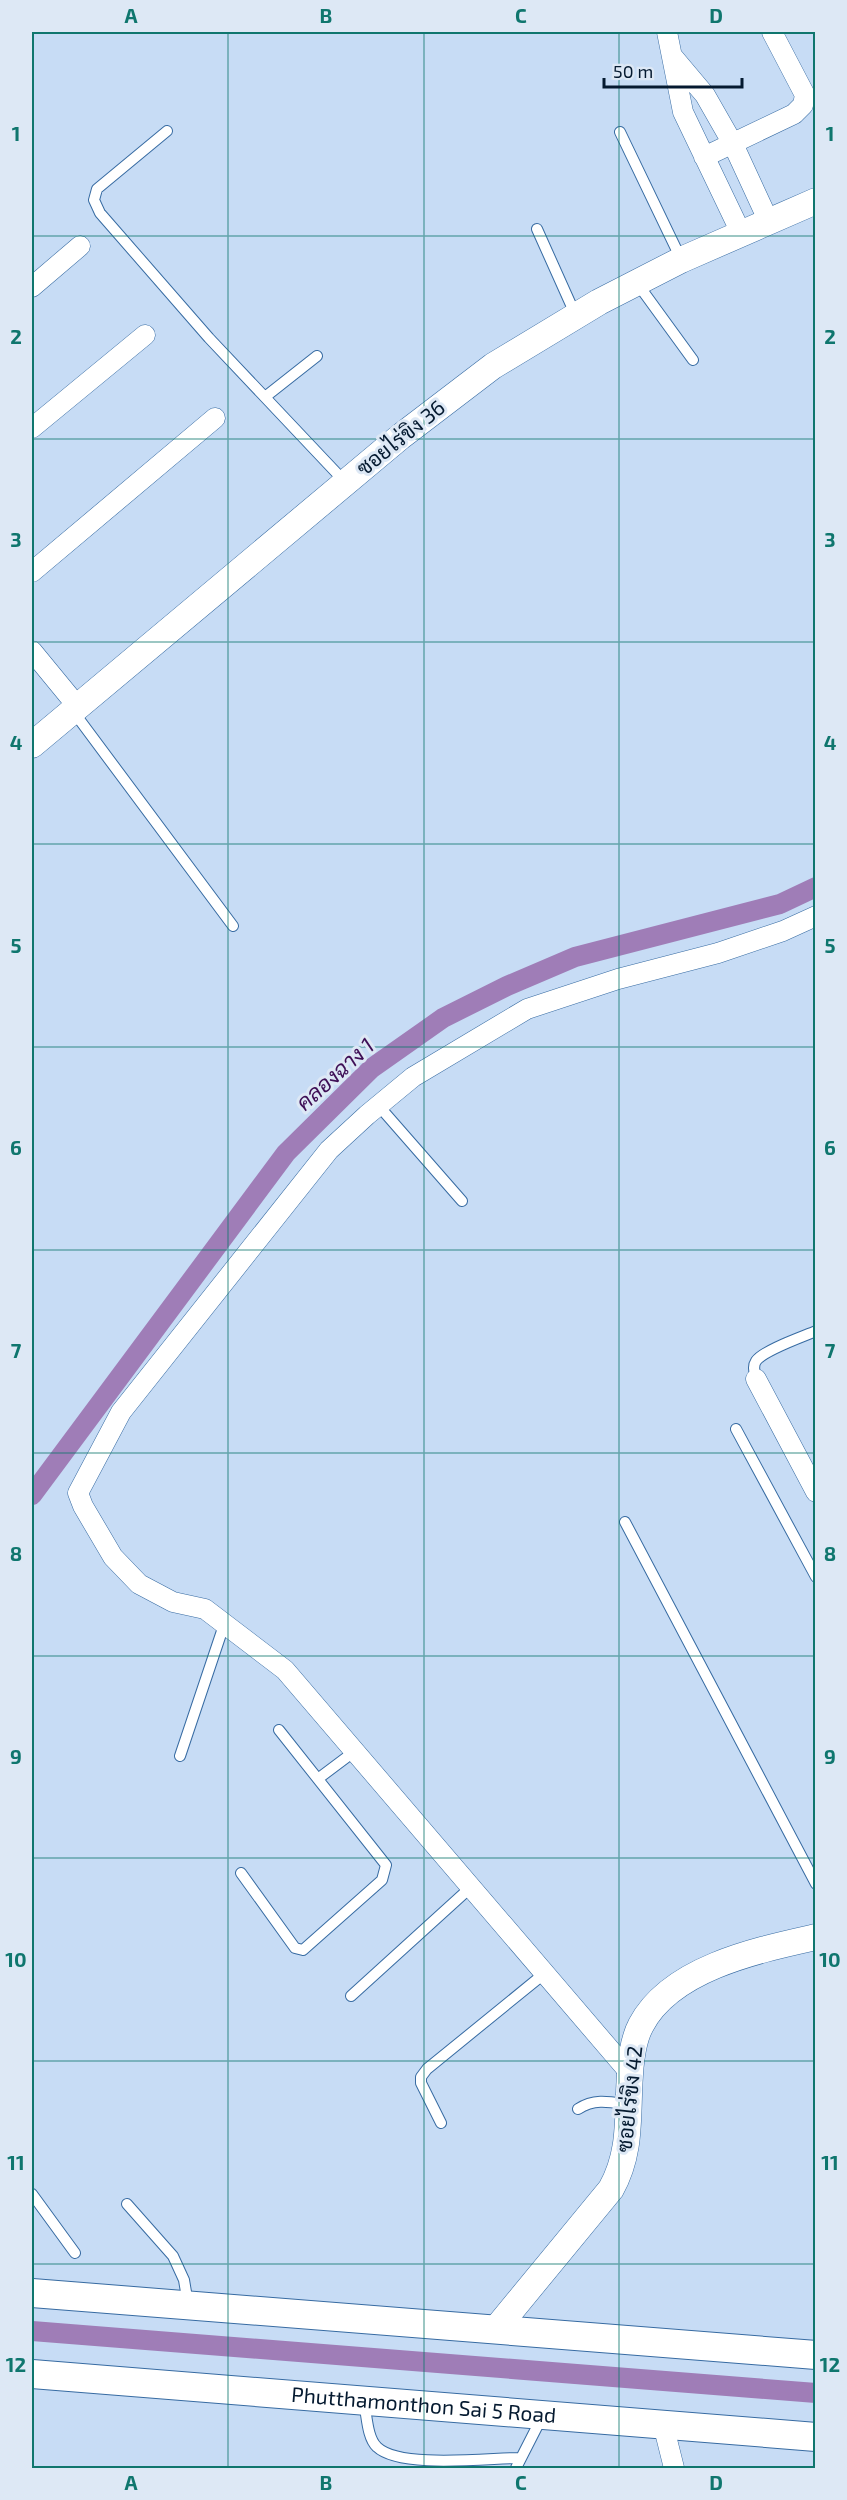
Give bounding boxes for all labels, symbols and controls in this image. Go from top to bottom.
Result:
text: A [124,3,138,27]
text: B [320,3,332,27]
text: C [515,3,527,27]
text: D [709,3,723,27]
scale bar [604,51,742,89]
text: 50 m [613,60,653,82]
text: 1 [12,121,20,145]
text: 1 [826,121,834,145]
text: 2 [10,324,22,348]
text: 2 [824,324,836,348]
street label: ซอยไร่ขิง 36 [351,394,449,480]
text: 3 [10,527,22,551]
text: 3 [824,527,836,551]
text: 4 [10,730,23,754]
text: 4 [824,730,837,754]
text: 5 [10,933,22,957]
text: 5 [824,933,836,957]
water label: คลองฉาง 1 [290,1032,379,1115]
text: 6 [10,1135,22,1159]
text: 6 [824,1135,836,1159]
text: 7 [11,1338,22,1362]
text: 7 [825,1338,836,1362]
text: 8 [10,1541,22,1565]
text: 8 [824,1541,836,1565]
text: 9 [10,1744,22,1768]
text: 9 [824,1744,836,1768]
text: 10 [5,1947,27,1971]
text: 10 [819,1947,841,1971]
street label: ซอยไร่ขิง 42 [610,2044,647,2153]
text: 11 [7,2150,25,2174]
text: 11 [821,2150,839,2174]
text: 12 [6,2352,26,2376]
text: 12 [820,2352,840,2376]
street label: Phutthamonthon Sai 5 Road [291,2381,557,2427]
text: A [124,2470,138,2494]
text: B [320,2470,332,2494]
text: C [515,2470,527,2494]
text: D [709,2470,723,2494]

